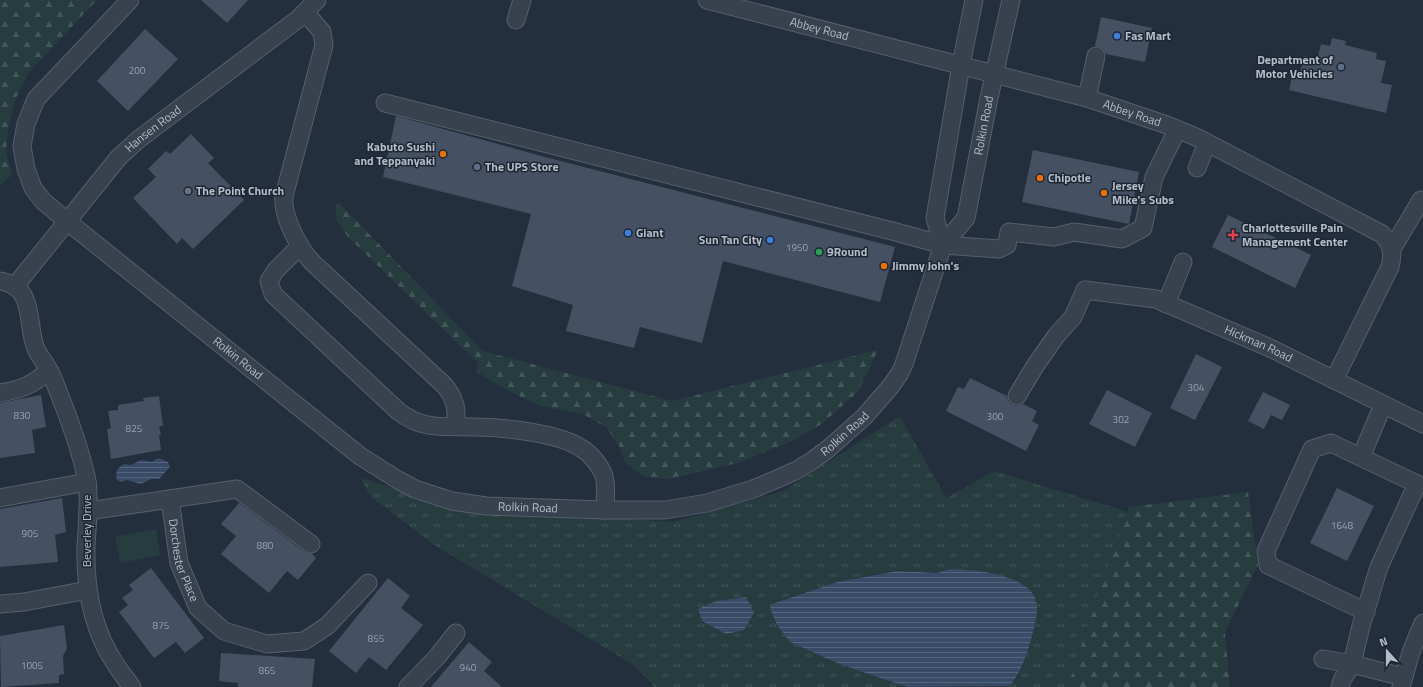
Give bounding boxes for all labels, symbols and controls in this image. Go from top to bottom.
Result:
street label: Abbey Road [788,12,851,45]
place label: Fas Mart [1125,26,1171,45]
marker: Fas Mart [1112,31,1122,41]
place label: Department of Motor Vehicles [1255,50,1334,83]
marker: Department of Motor Vehicles [1336,62,1346,72]
house number: 200 [129,63,146,78]
street label: Rolkin Road [968,94,998,157]
street label: Abbey Road [1101,94,1164,131]
street label: Hansen Road [120,100,185,157]
place label: Kabuto Sushi and Teppanyaki [354,137,435,170]
marker: Kabuto Sushi and Teppanyaki [438,149,448,159]
place label: The UPS Store [485,157,559,176]
marker: The UPS Store [472,162,482,172]
place label: Chipotle [1048,168,1091,187]
marker: Chipotle [1035,173,1045,183]
place label: Jersey Mike's Subs [1112,176,1174,209]
place label: The Point Church [196,181,284,200]
marker: The Point Church [183,186,193,196]
marker: Jersey Mike's Subs [1099,188,1109,198]
place label: Charlottesville Pain Management Center [1242,218,1348,251]
place label: Giant [636,223,664,242]
marker: Giant [623,228,633,238]
marker: Charlottesville Pain Management Center [1227,229,1239,241]
place label: Sun Tan City [699,230,762,249]
marker: Sun Tan City [765,235,775,245]
house number: 1950 [786,240,809,255]
place label: 9Round [827,242,867,261]
marker: 9Round [814,247,824,257]
place label: Jimmy John's [892,256,959,275]
marker: Jimmy John's [879,261,889,271]
street label: Hickman Road [1222,320,1296,367]
street label: Rolkin Road [209,332,267,384]
house number: 304 [1188,380,1205,395]
street label: Rolkin Road [816,407,874,461]
house number: 830 [14,408,31,423]
house number: 300 [987,409,1004,424]
house number: 302 [1113,412,1129,427]
house number: 825 [126,421,143,436]
street label: Beverley Drive [77,495,96,567]
street label: Rolkin Road [498,496,558,517]
street label: Dorchester Place [164,518,204,605]
house number: 1648 [1331,518,1354,533]
house number: 905 [22,526,39,541]
house number: 880 [257,538,274,553]
house number: 875 [153,618,170,633]
house number: 855 [368,631,385,646]
north arrow [1367,631,1407,671]
text: N [1377,633,1390,650]
house number: 1005 [21,658,44,673]
house number: 940 [460,660,477,675]
house number: 865 [259,663,276,678]

